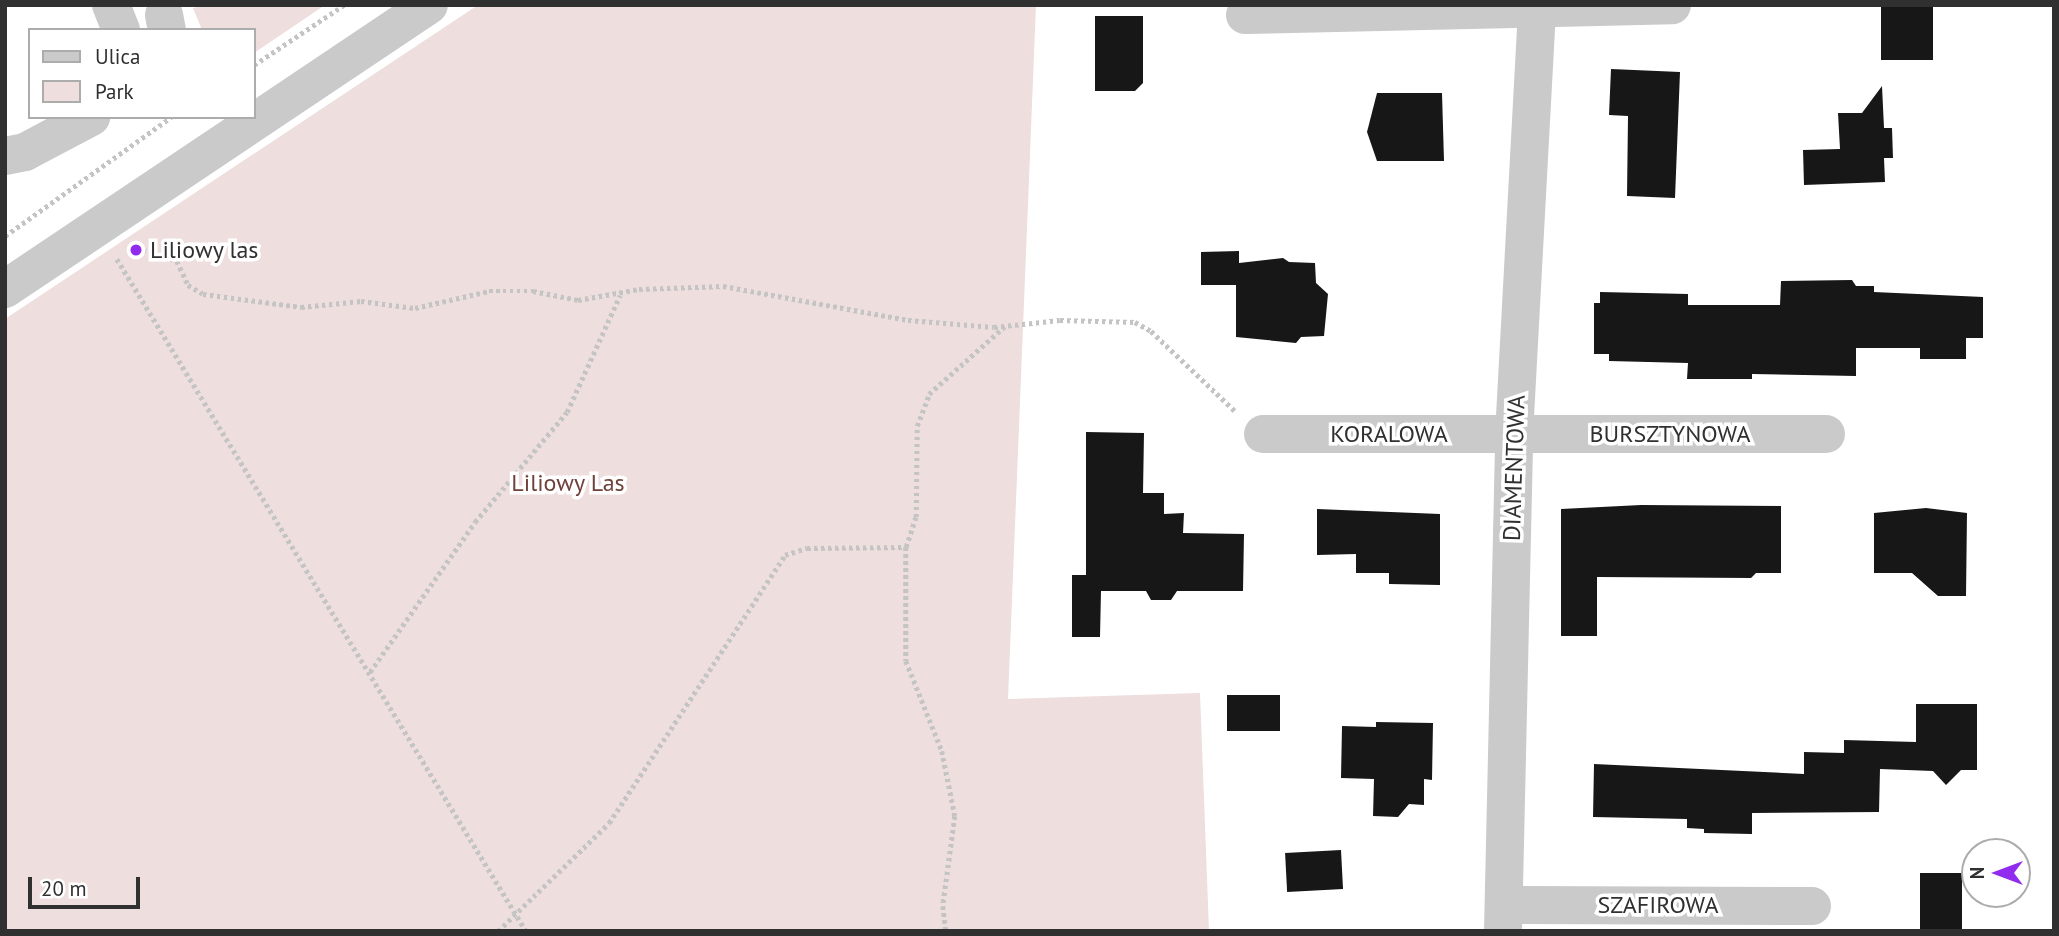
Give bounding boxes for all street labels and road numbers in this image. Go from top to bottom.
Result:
street label: DIAMENTOWA [1497,395,1531,541]
street label: KORALOWA [1330,420,1448,448]
street label: BURSZTYNOWA [1590,420,1750,448]
street label: SZAFIROWA [1597,891,1719,919]

